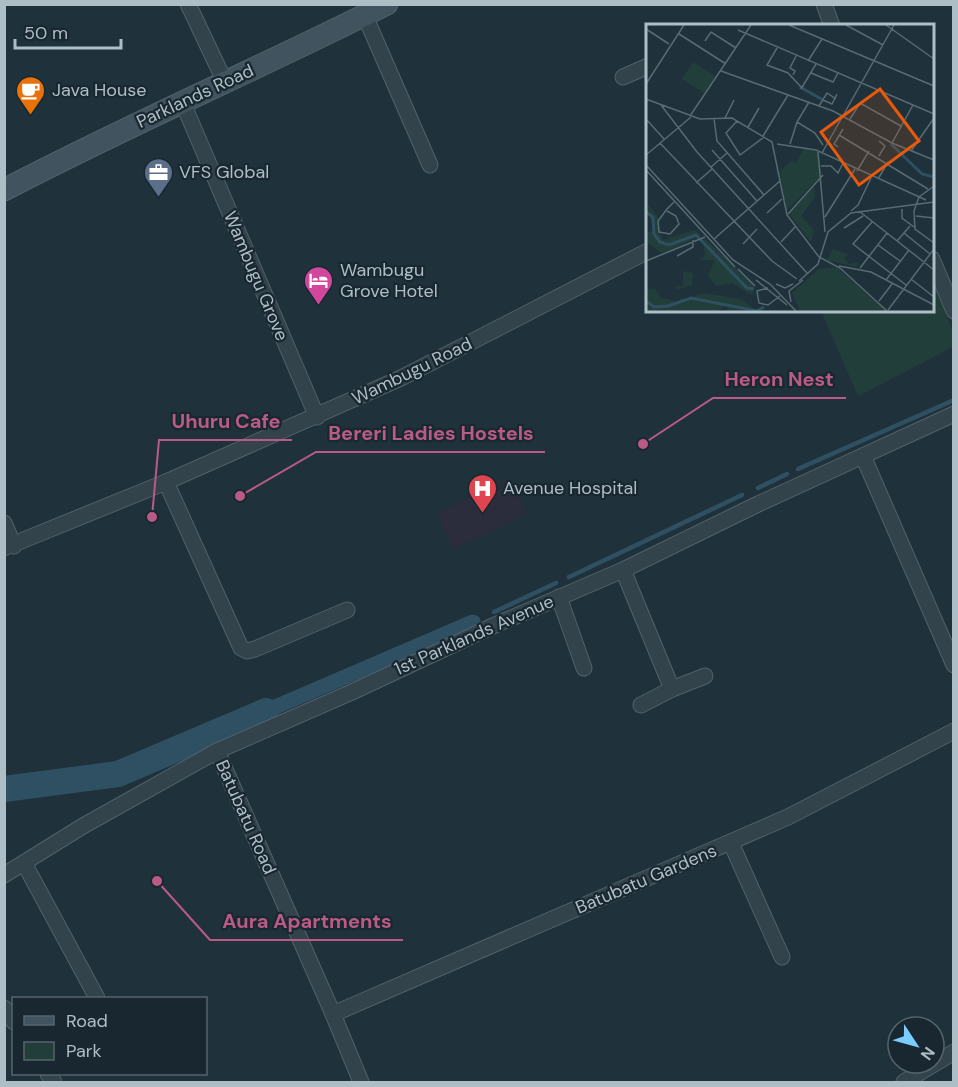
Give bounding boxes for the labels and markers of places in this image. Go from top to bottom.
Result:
cafe icon: Java House [15,74,47,116]
place label: Java House [52,78,147,102]
office icon: VFS Global [142,156,174,198]
place label: VFS Global [179,160,269,184]
place label: Wambugu Grove Hotel [340,258,438,303]
hotel icon: Wambugu Grove Hotel [303,264,335,306]
callout: Heron Nest [713,360,846,398]
callout: Uhuru Cafe [159,402,292,440]
callout: Bereri Ladies Hostels [316,414,545,452]
hospital icon: Avenue Hospital [466,472,498,514]
place label: Avenue Hospital [503,476,637,500]
callout: Aura Apartments [210,902,403,940]

